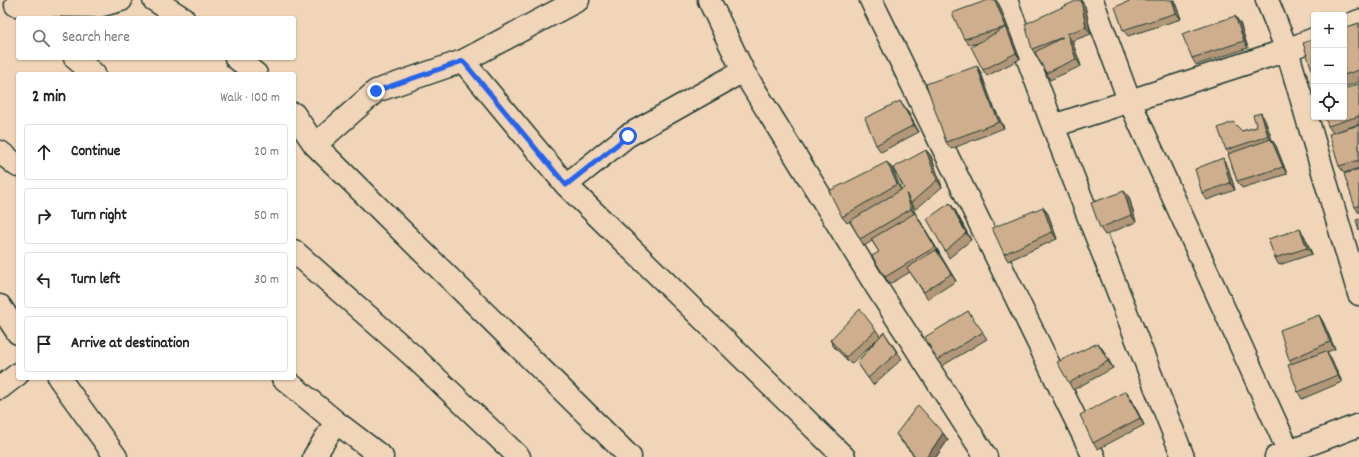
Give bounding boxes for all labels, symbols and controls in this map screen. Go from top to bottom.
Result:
map controls [1311,12,1347,120]
button: + [1311,12,1347,48]
search box [16,16,296,60]
icon: search [30,27,52,49]
text: Search here [62,27,130,49]
button: − [1311,48,1347,84]
route end [367,82,385,100]
button: locate [1311,84,1347,120]
text: 2 min [32,86,66,110]
text: Walk · 100 m [220,89,280,108]
route start [619,127,637,145]
icon: ahead [33,141,55,163]
text: Continue [71,141,120,163]
text: 20 m [254,143,279,162]
icon: right [33,205,55,227]
text: Turn right [71,205,127,227]
text: 50 m [254,207,279,226]
icon: left [33,269,55,291]
text: Turn left [71,269,120,291]
text: 30 m [254,271,279,290]
icon: arrive [33,333,55,355]
text: Arrive at destination [71,333,189,355]

